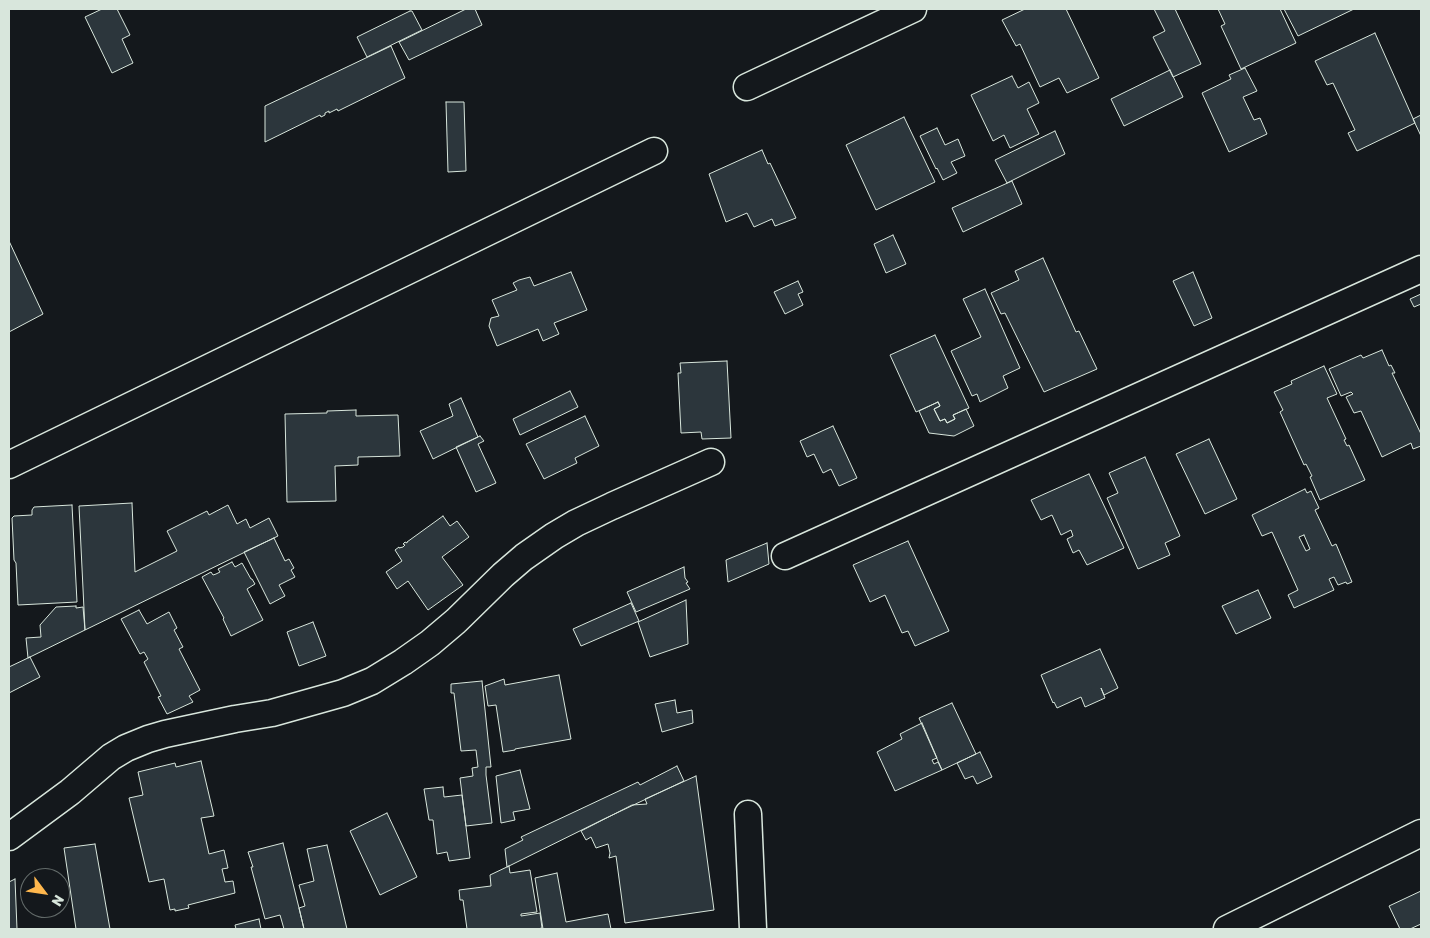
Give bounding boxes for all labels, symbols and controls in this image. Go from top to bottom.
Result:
north arrow [20,868,70,918]
text: N [48,892,67,909]

